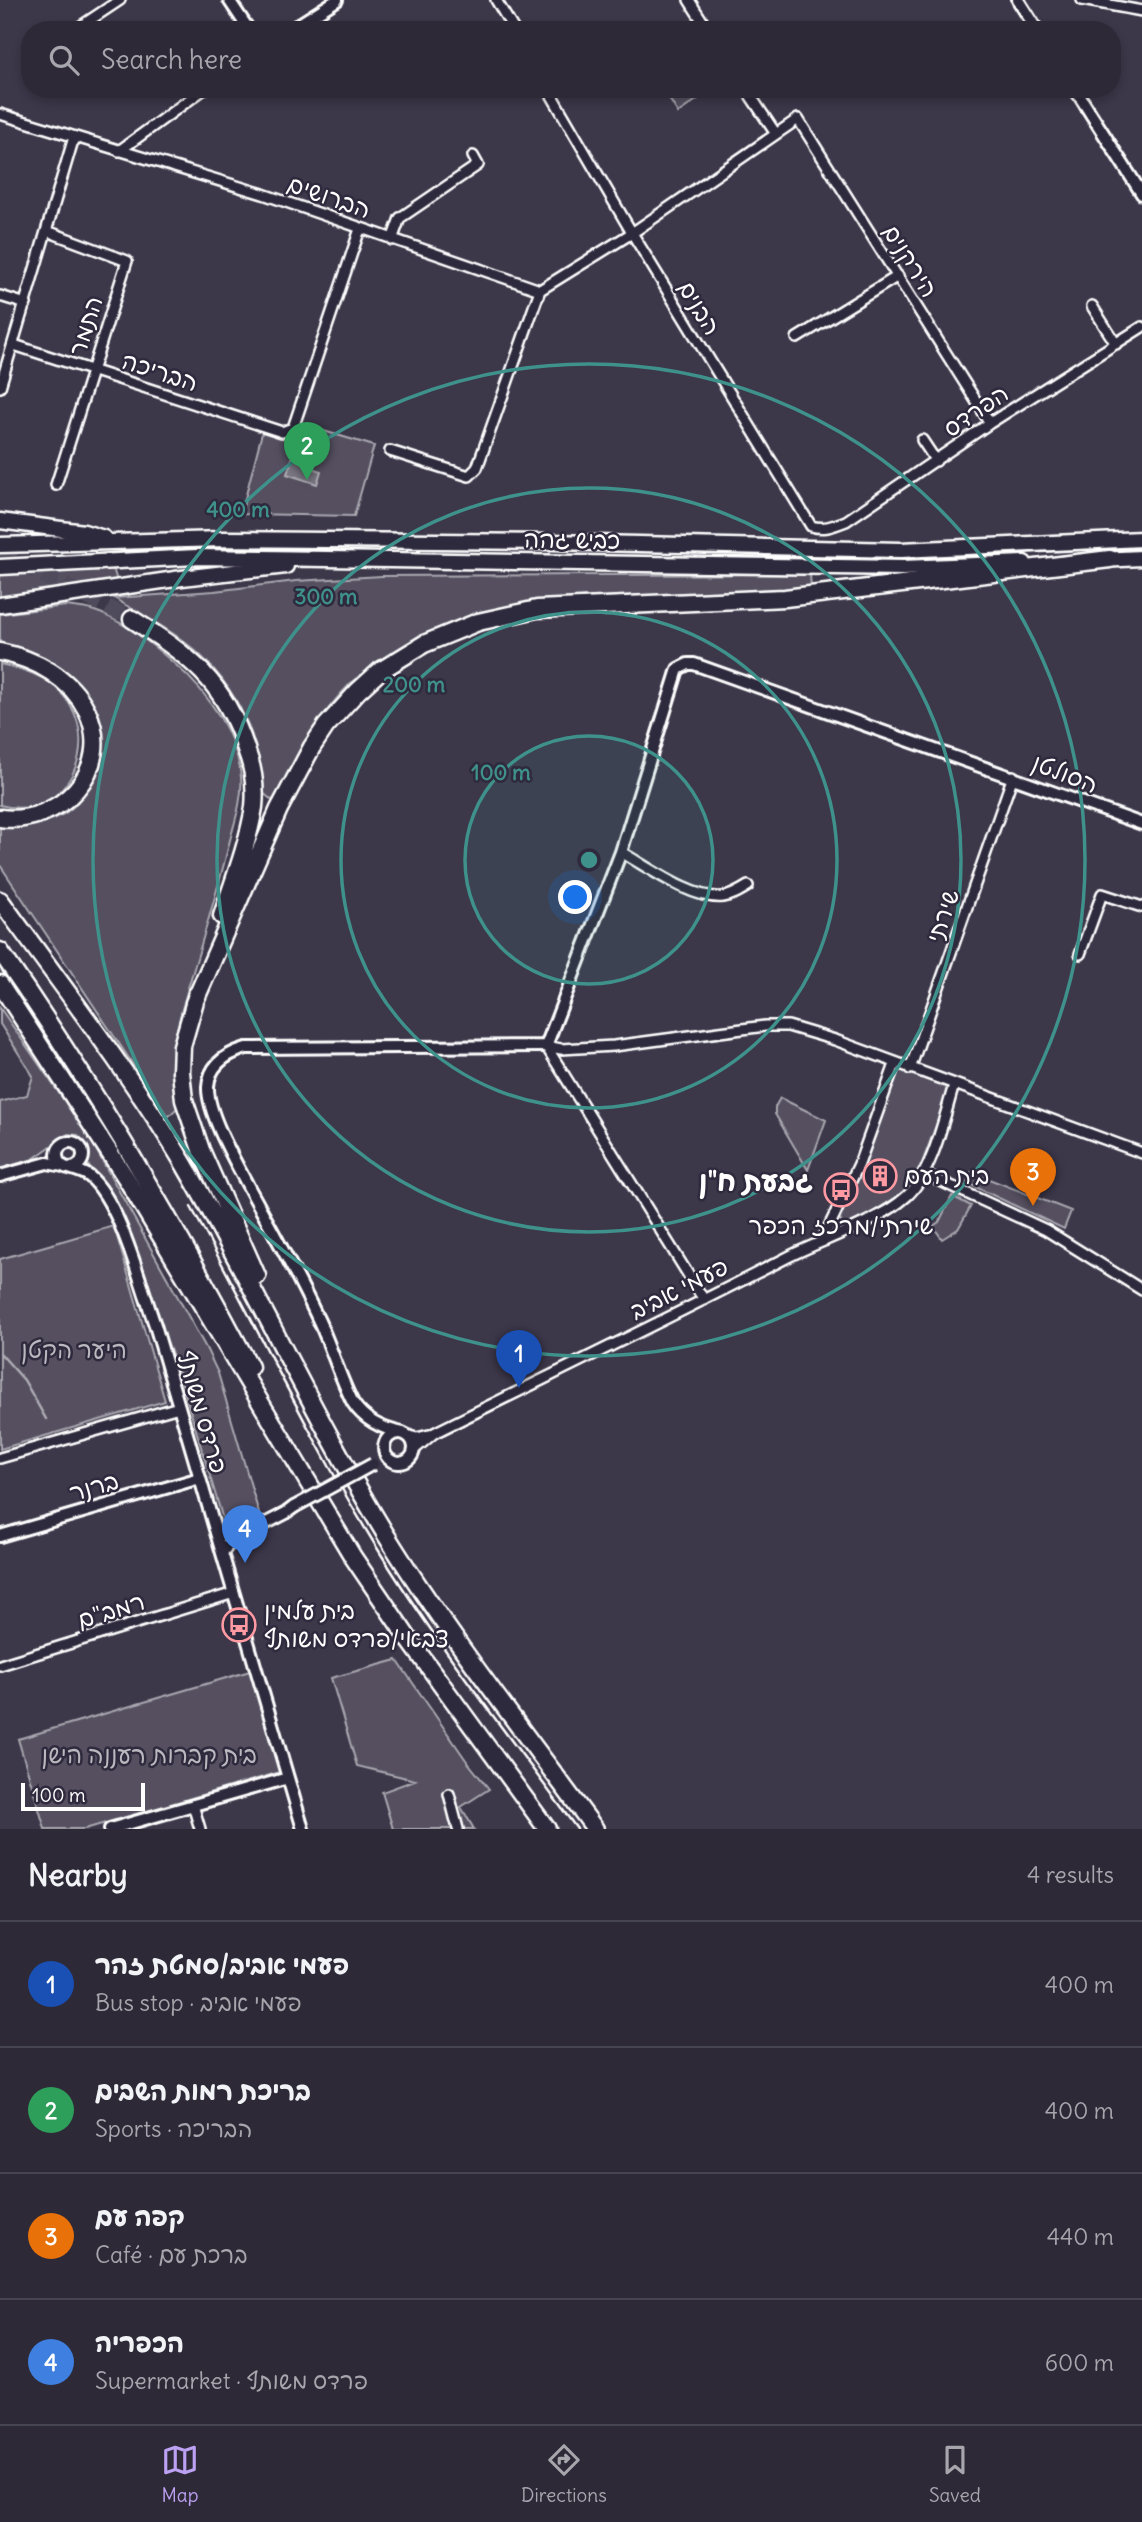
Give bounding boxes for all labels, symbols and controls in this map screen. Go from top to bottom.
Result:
search box [21,21,1121,98]
icon: search [45,41,83,79]
text: Search here [101,43,242,76]
street label: הברושים [284,168,375,224]
street label: הירקנים [876,218,945,303]
street label: הבנים [672,275,728,340]
street label: התמר [61,292,109,359]
street label: הבריכה [118,345,202,397]
street label: הפרדס [937,377,1014,443]
pin: 2 [284,422,330,480]
text: 400 m [206,496,270,523]
street label: כביש גהה [523,523,621,555]
text: 300 m [295,583,358,610]
text: 200 m [383,671,446,698]
street label: הסולטן [1028,747,1103,800]
text: 100 m [471,759,531,786]
centre of rings [577,848,601,872]
your location [558,880,592,914]
street label: שירתי [919,885,965,946]
pin: 3 [1010,1148,1056,1206]
building icon: בית העם [861,1157,899,1195]
place label: בית העם [904,1160,989,1190]
district label: גבעת ח"ן [699,1163,813,1199]
bus stop icon: שירתי/מרכז הכפר [822,1171,860,1209]
place label: שירתי/מרכז הכפר [749,1210,934,1240]
street label: פעמי אביב [624,1251,733,1326]
pin: 1 [496,1330,542,1388]
park label: היער הקטן [21,1334,127,1365]
street label: פרדס משותף [171,1347,235,1477]
street label: ברנר [66,1465,122,1507]
pin: 4 [222,1505,268,1563]
street label: רמב"ם [73,1586,148,1634]
place label: בית עלמין צבאי/פרדס משותף [264,1595,449,1653]
bus stop icon: בית עלמין צבאי/פרדס משותף [220,1606,258,1644]
park label: בית קברות רעננה הישן [41,1739,257,1770]
scale bar [21,1780,145,1812]
text: 100 m [32,1783,86,1807]
text: Nearby [28,1856,128,1894]
text: 4 results [1027,1860,1114,1889]
text: פעמי אביב/סמטת זהר [95,1948,349,1981]
text: 1 [46,1970,56,1999]
text: 400 m [1045,1970,1114,1999]
text: Bus stop · פעמי אביב [95,1988,302,2017]
text: בריכת רמות השבים [95,2074,311,2107]
text: 2 [45,2096,57,2125]
text: 400 m [1045,2096,1114,2125]
text: Sports · הבריכה [95,2114,253,2143]
text: קפה עם [95,2200,185,2233]
text: 3 [44,2222,58,2251]
text: 440 m [1047,2222,1114,2251]
text: Café · ברכת עם [95,2240,248,2269]
text: הכפריה [95,2326,184,2359]
text: 4 [44,2348,58,2377]
text: 600 m [1045,2348,1114,2377]
text: Supermarket · פרדס משותף [95,2366,368,2395]
tab: Map [161,2441,199,2507]
tab: Directions [521,2441,607,2507]
tab: Saved [929,2441,981,2507]

